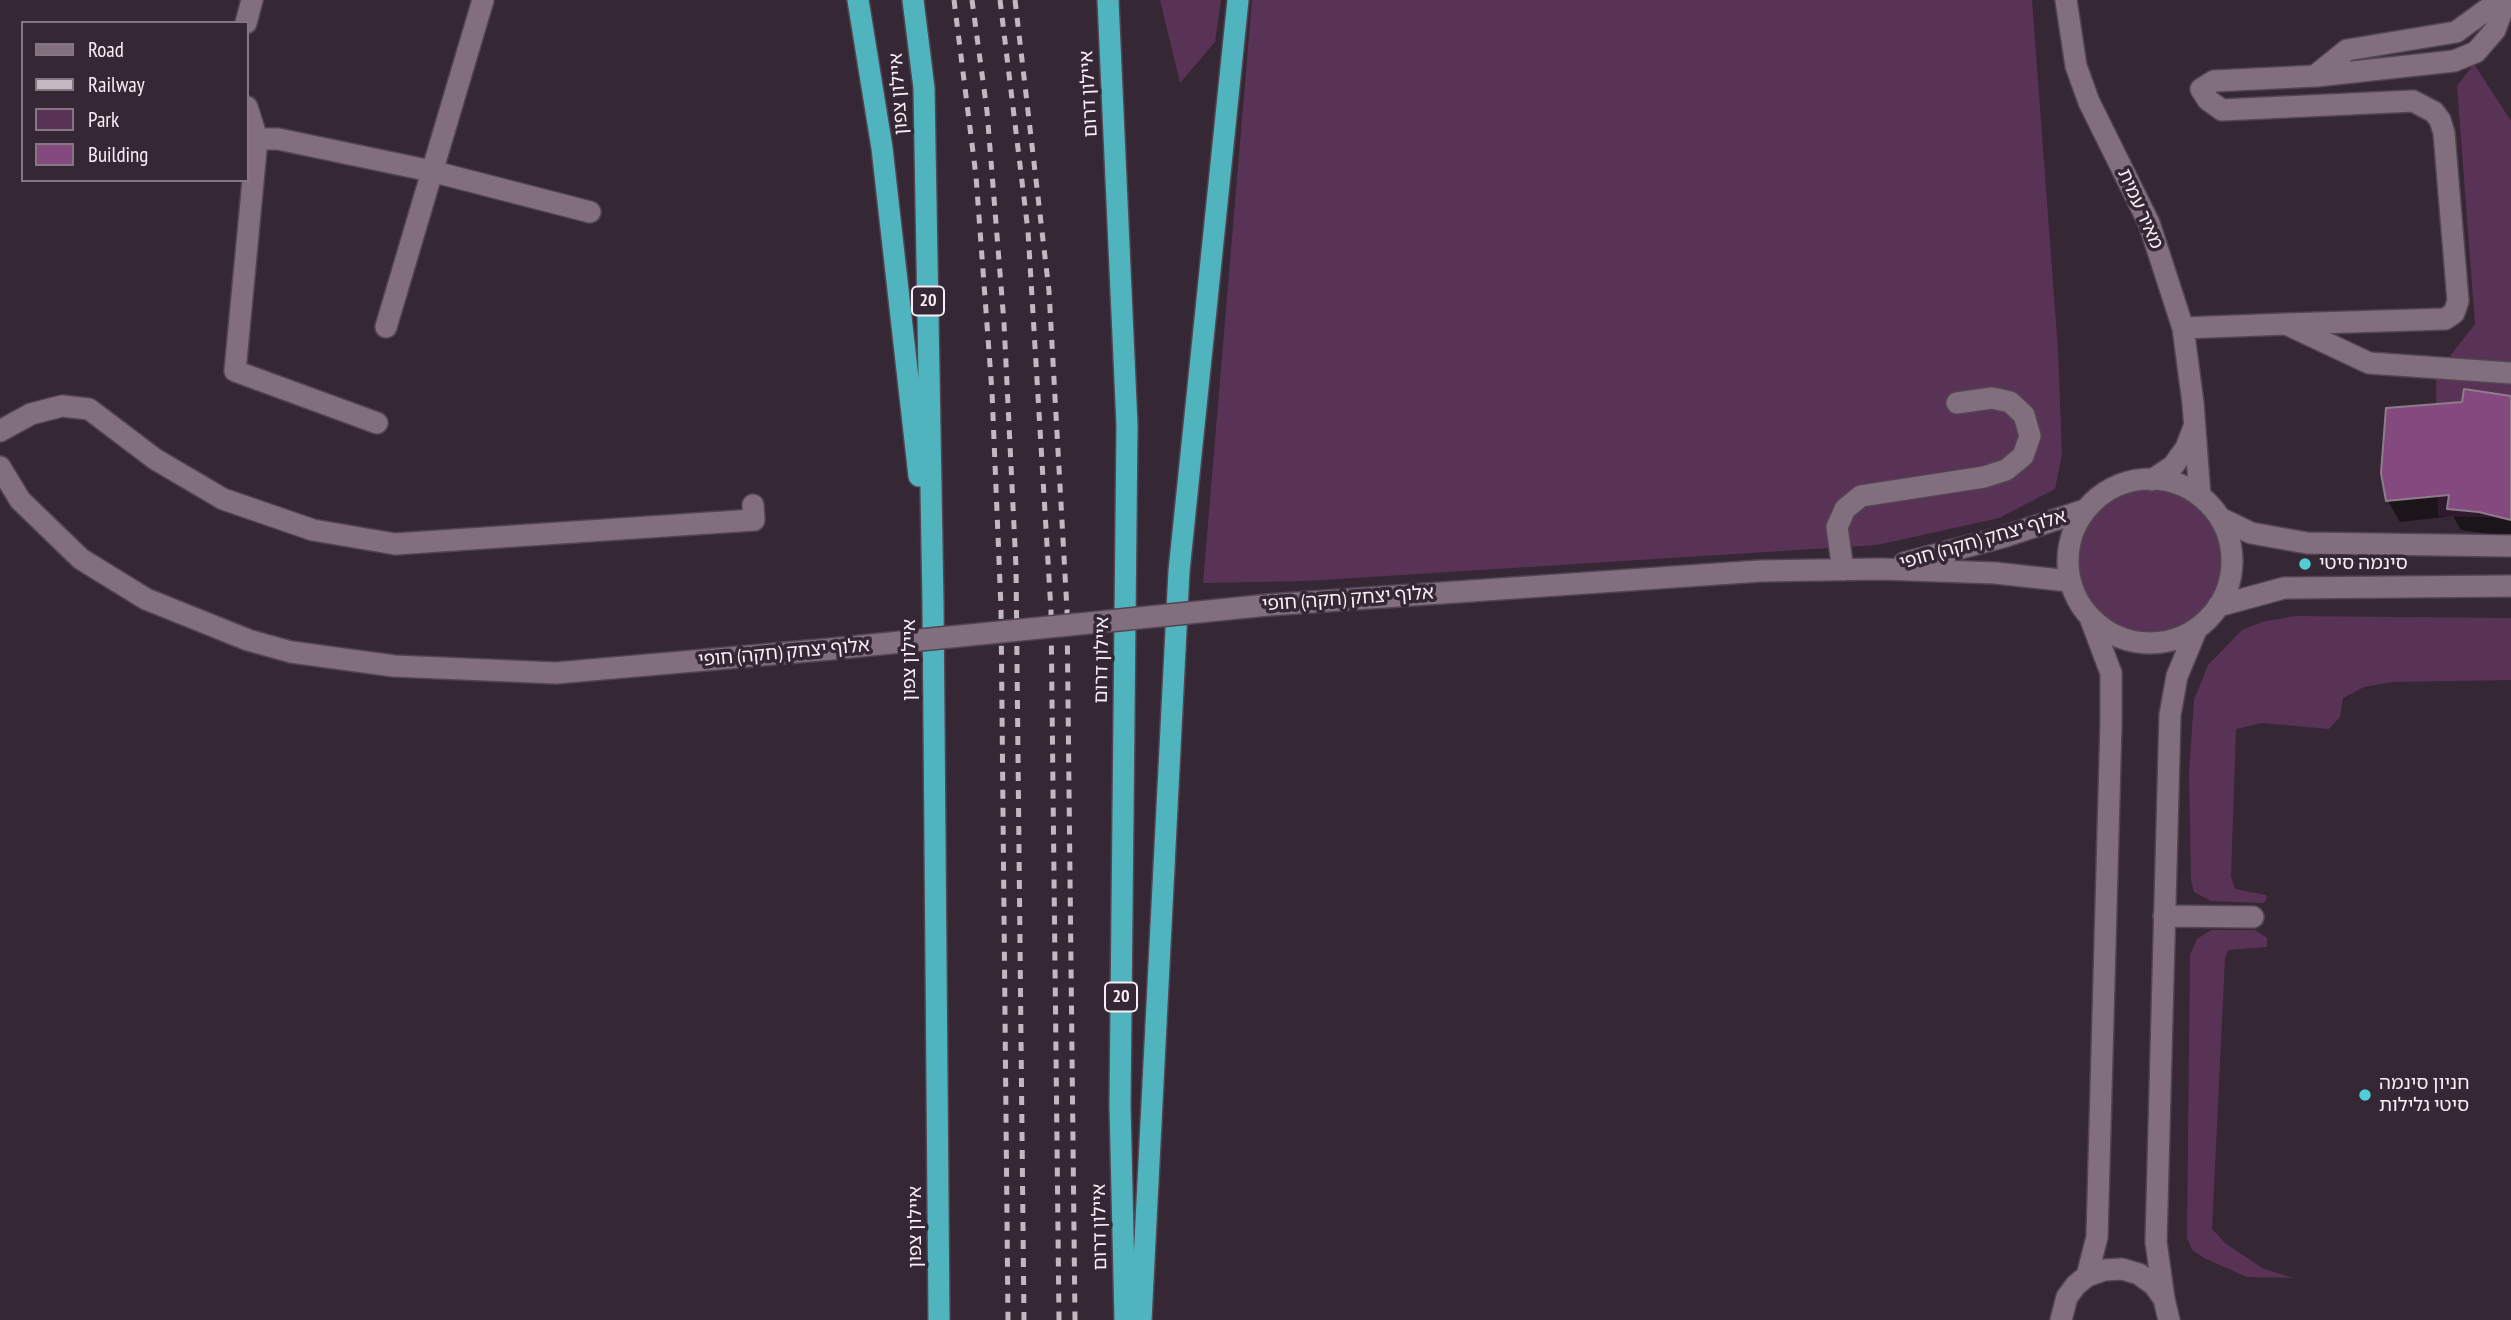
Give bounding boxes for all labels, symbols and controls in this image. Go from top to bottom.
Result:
legend [21,21,248,182]
text: Road [88,36,124,63]
street label: איילון דרום [1075,50,1103,138]
street label: איילון צפון [885,52,913,136]
text: Railway [88,71,145,98]
text: Park [88,106,119,133]
text: Building [88,141,148,168]
street label: מאיר עמית [2112,165,2168,253]
road number: 20 [912,286,944,316]
street label: אלוף יצחק (חקה) חופי [1897,505,2069,575]
place label: סינמה סיטי [2319,553,2408,575]
marker: סינמה סיטי [2297,556,2313,572]
street label: אלוף יצחק (חקה) חופי [1261,582,1435,616]
street label: איילון דרום [1090,616,1114,704]
street label: איילון צפון [899,619,921,701]
street label: אלוף יצחק (חקה) חופי [697,634,871,672]
road number: 20 [1105,982,1137,1012]
place label: חניון סינמה סיטי גלילות [2379,1073,2470,1117]
marker: חניון סינמה סיטי גלילות [2357,1087,2373,1103]
street label: איילון דרום [1088,1183,1112,1271]
street label: איילון צפון [905,1186,927,1268]

